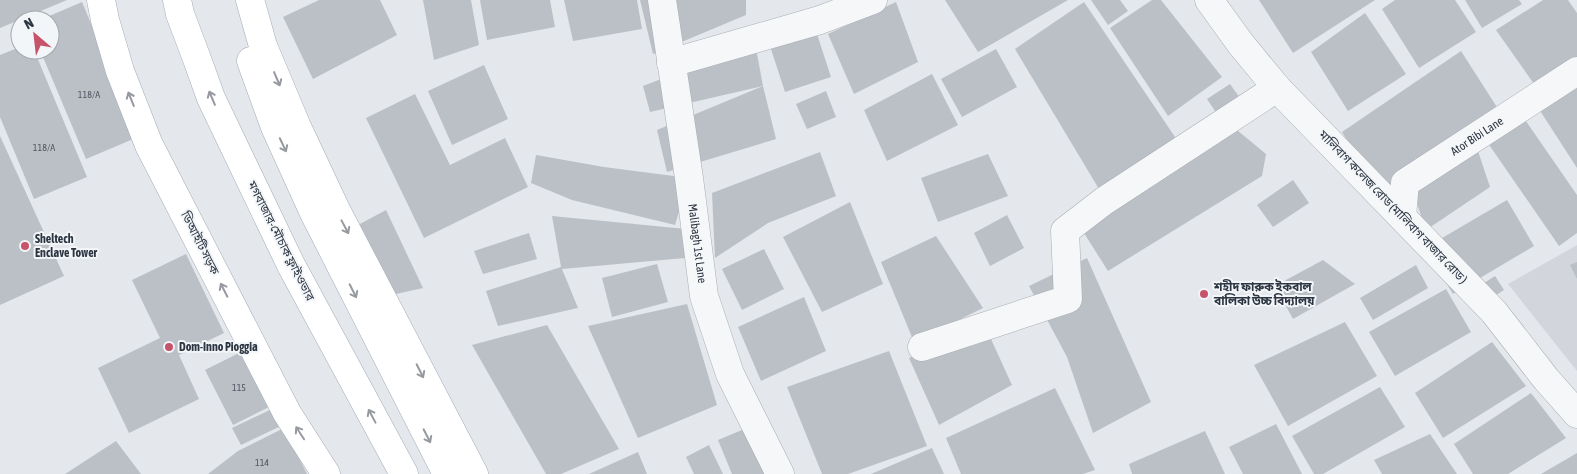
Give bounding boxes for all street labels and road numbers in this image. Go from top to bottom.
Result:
street label: Ator Bibi Lane [1448,114,1506,158]
street label: মালিবাগ কলেজ রোড (মালিবাগ বাজার রোড ) [1315,126,1471,287]
street label: মগবাজার-মৌচাক ফ্লাইওভার [244,178,319,304]
street label: Malibagh 1st Lane [685,203,709,284]
street label: ডিআইটি সড়ক [178,208,223,277]

